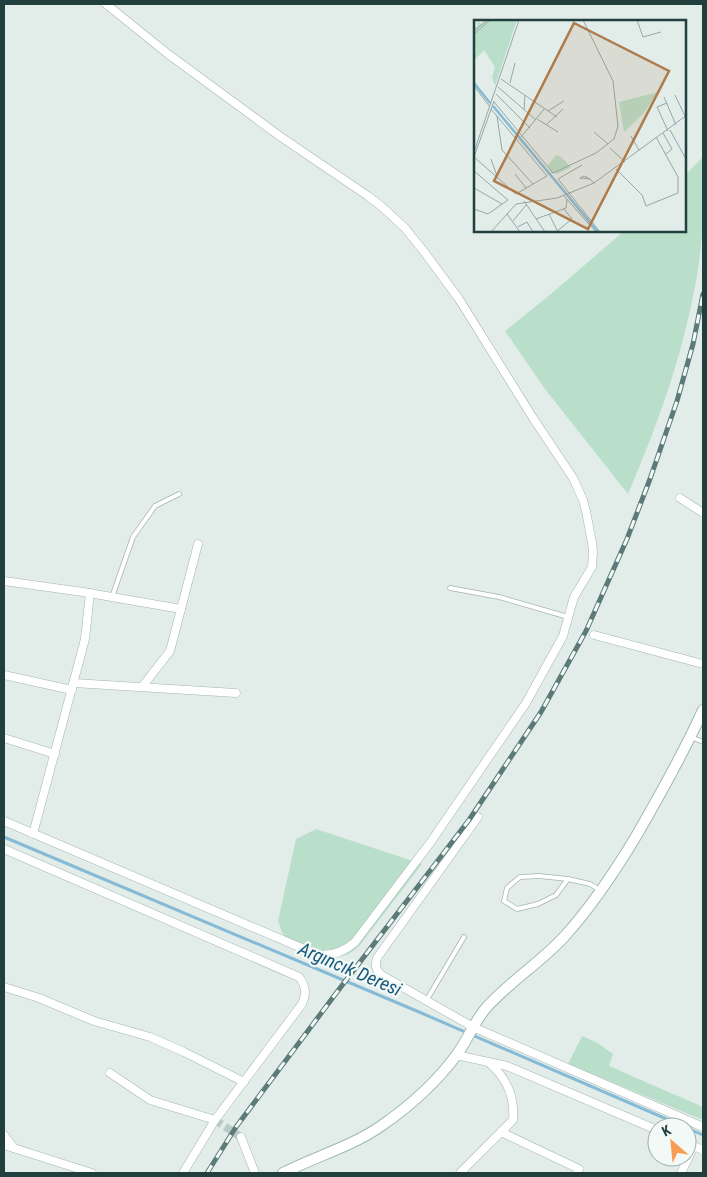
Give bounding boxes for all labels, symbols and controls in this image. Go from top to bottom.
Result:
inset map [474,20,687,232]
water label: Argıncık Deresi [294,937,406,1001]
north arrow [647,1117,697,1167]
text: K [659,1121,673,1139]

